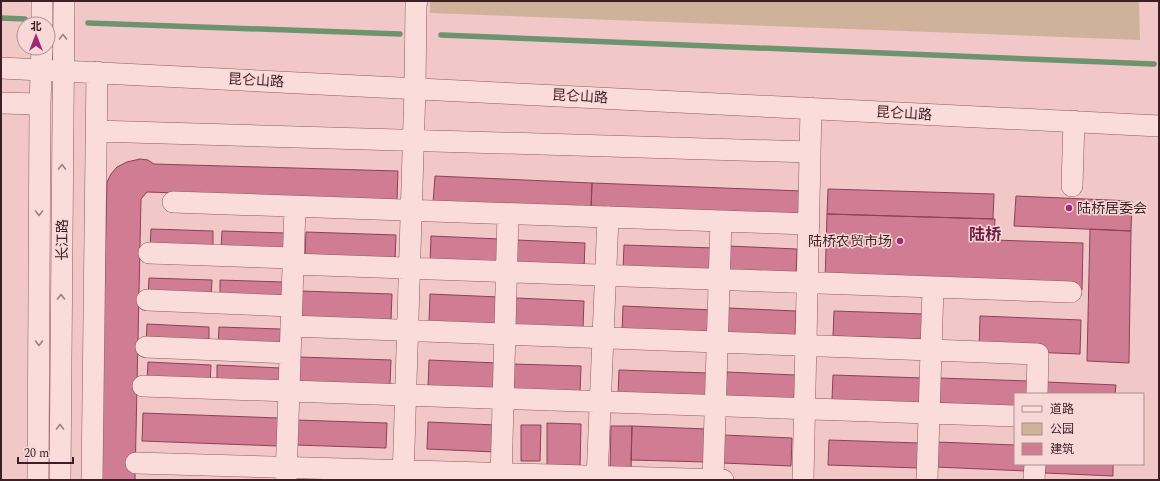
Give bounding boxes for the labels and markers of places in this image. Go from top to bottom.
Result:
place label: 陆桥居委会 [1077,198,1147,219]
marker: 陆桥居委会 [1064,203,1074,213]
place label: 陆桥农贸市场 [808,231,892,252]
marker: 陆桥农贸市场 [895,236,905,246]

